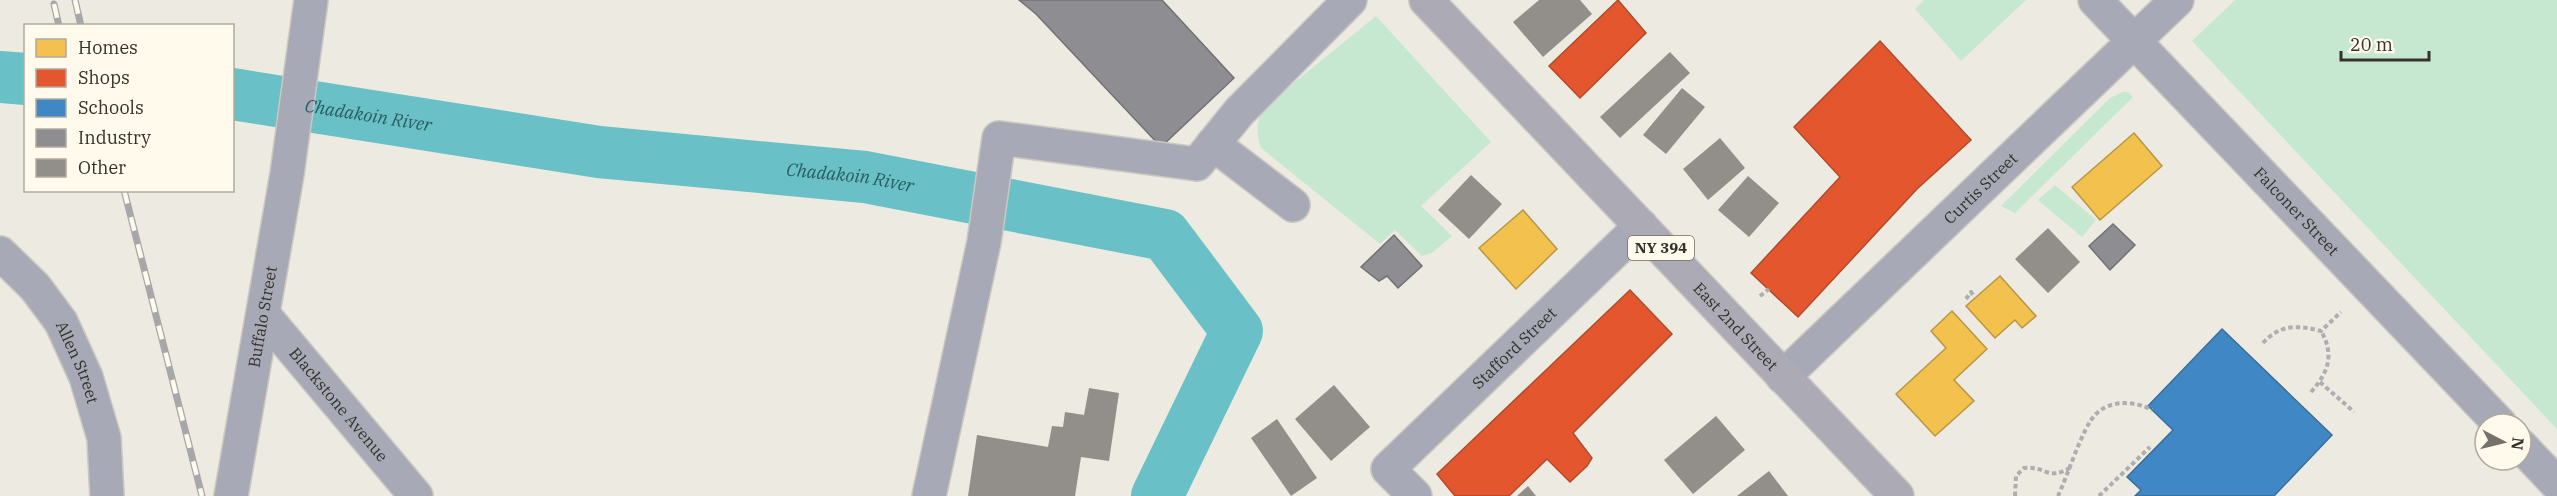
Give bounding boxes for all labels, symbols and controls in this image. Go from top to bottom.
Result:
legend [24,24,234,192]
scale bar [2341,24,2430,62]
text: 20 m [2350,33,2393,56]
text: Homes [78,36,138,59]
text: Shops [78,66,130,89]
water label: Chadakoin River [303,94,435,137]
text: Schools [78,96,144,119]
text: Industry [78,126,151,149]
street label: Curtis Street [1939,148,2022,228]
text: Other [78,156,126,179]
water label: Chadakoin River [785,158,917,197]
street label: Falconer Street [2250,163,2344,260]
road number: NY 394 [1628,236,1694,260]
street label: Buffalo Street [244,264,281,369]
street label: East 2nd Street [1689,278,1783,375]
street label: Stafford Street [1468,303,1561,393]
street label: Allen Street [52,318,103,406]
street label: Blackstone Avenue [285,343,393,466]
north arrow [2473,412,2533,472]
text: N [2507,436,2529,451]

